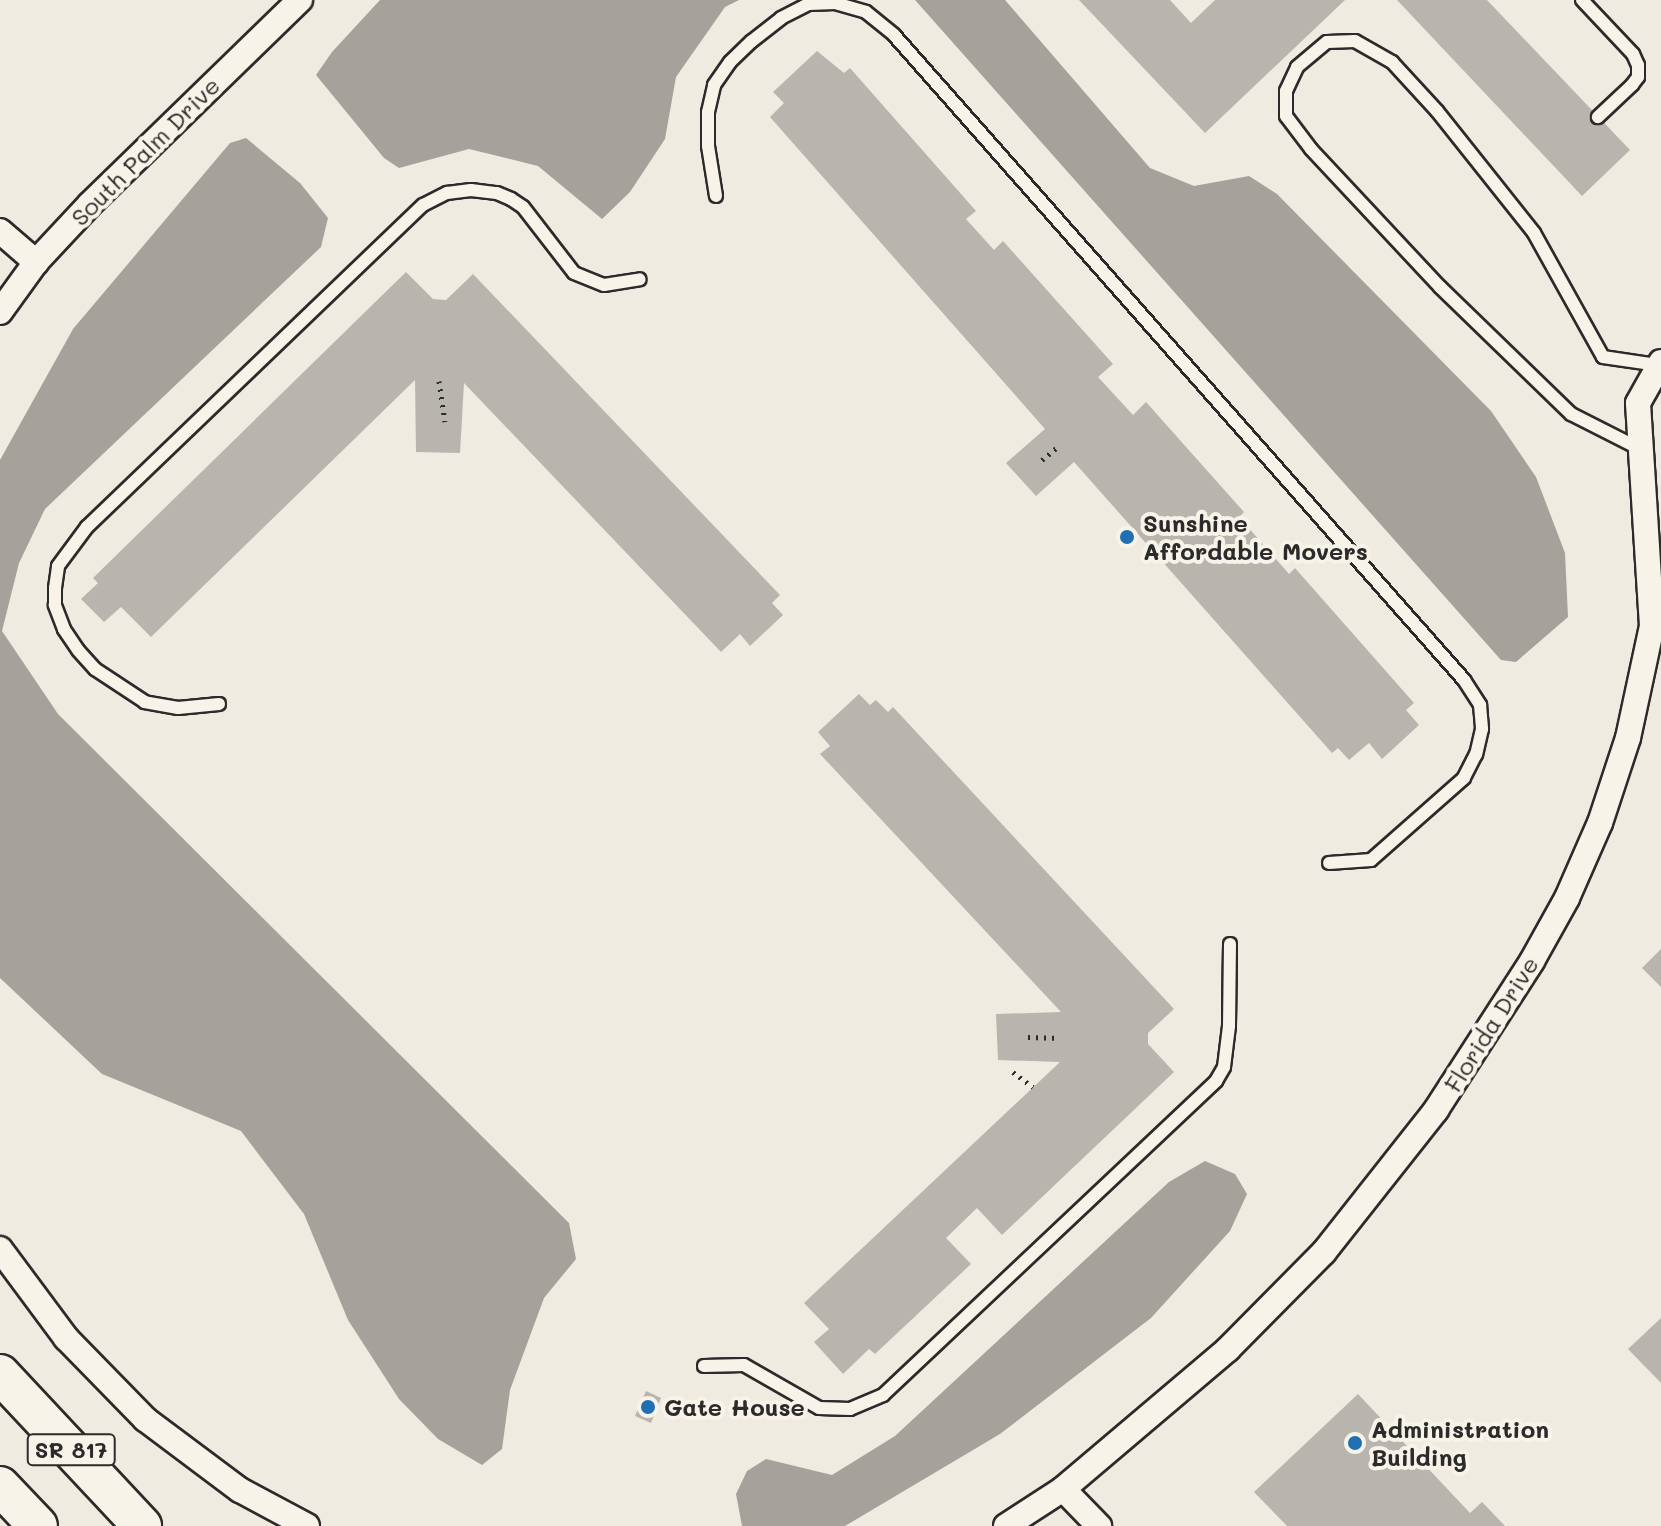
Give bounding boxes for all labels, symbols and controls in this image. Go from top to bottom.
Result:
street label: South Palm Drive [65,71,225,231]
place label: Sunshine Affordable Movers [1143,509,1368,565]
marker: Sunshine Affordable Movers [1118,528,1136,546]
street label: Florida Drive [1438,951,1544,1097]
place label: Gate House [664,1393,805,1421]
marker: Gate House [639,1398,657,1416]
place label: Administration Building [1371,1415,1549,1471]
road number: SR 817 [25,1432,117,1468]
marker: Administration Building [1346,1434,1364,1452]

